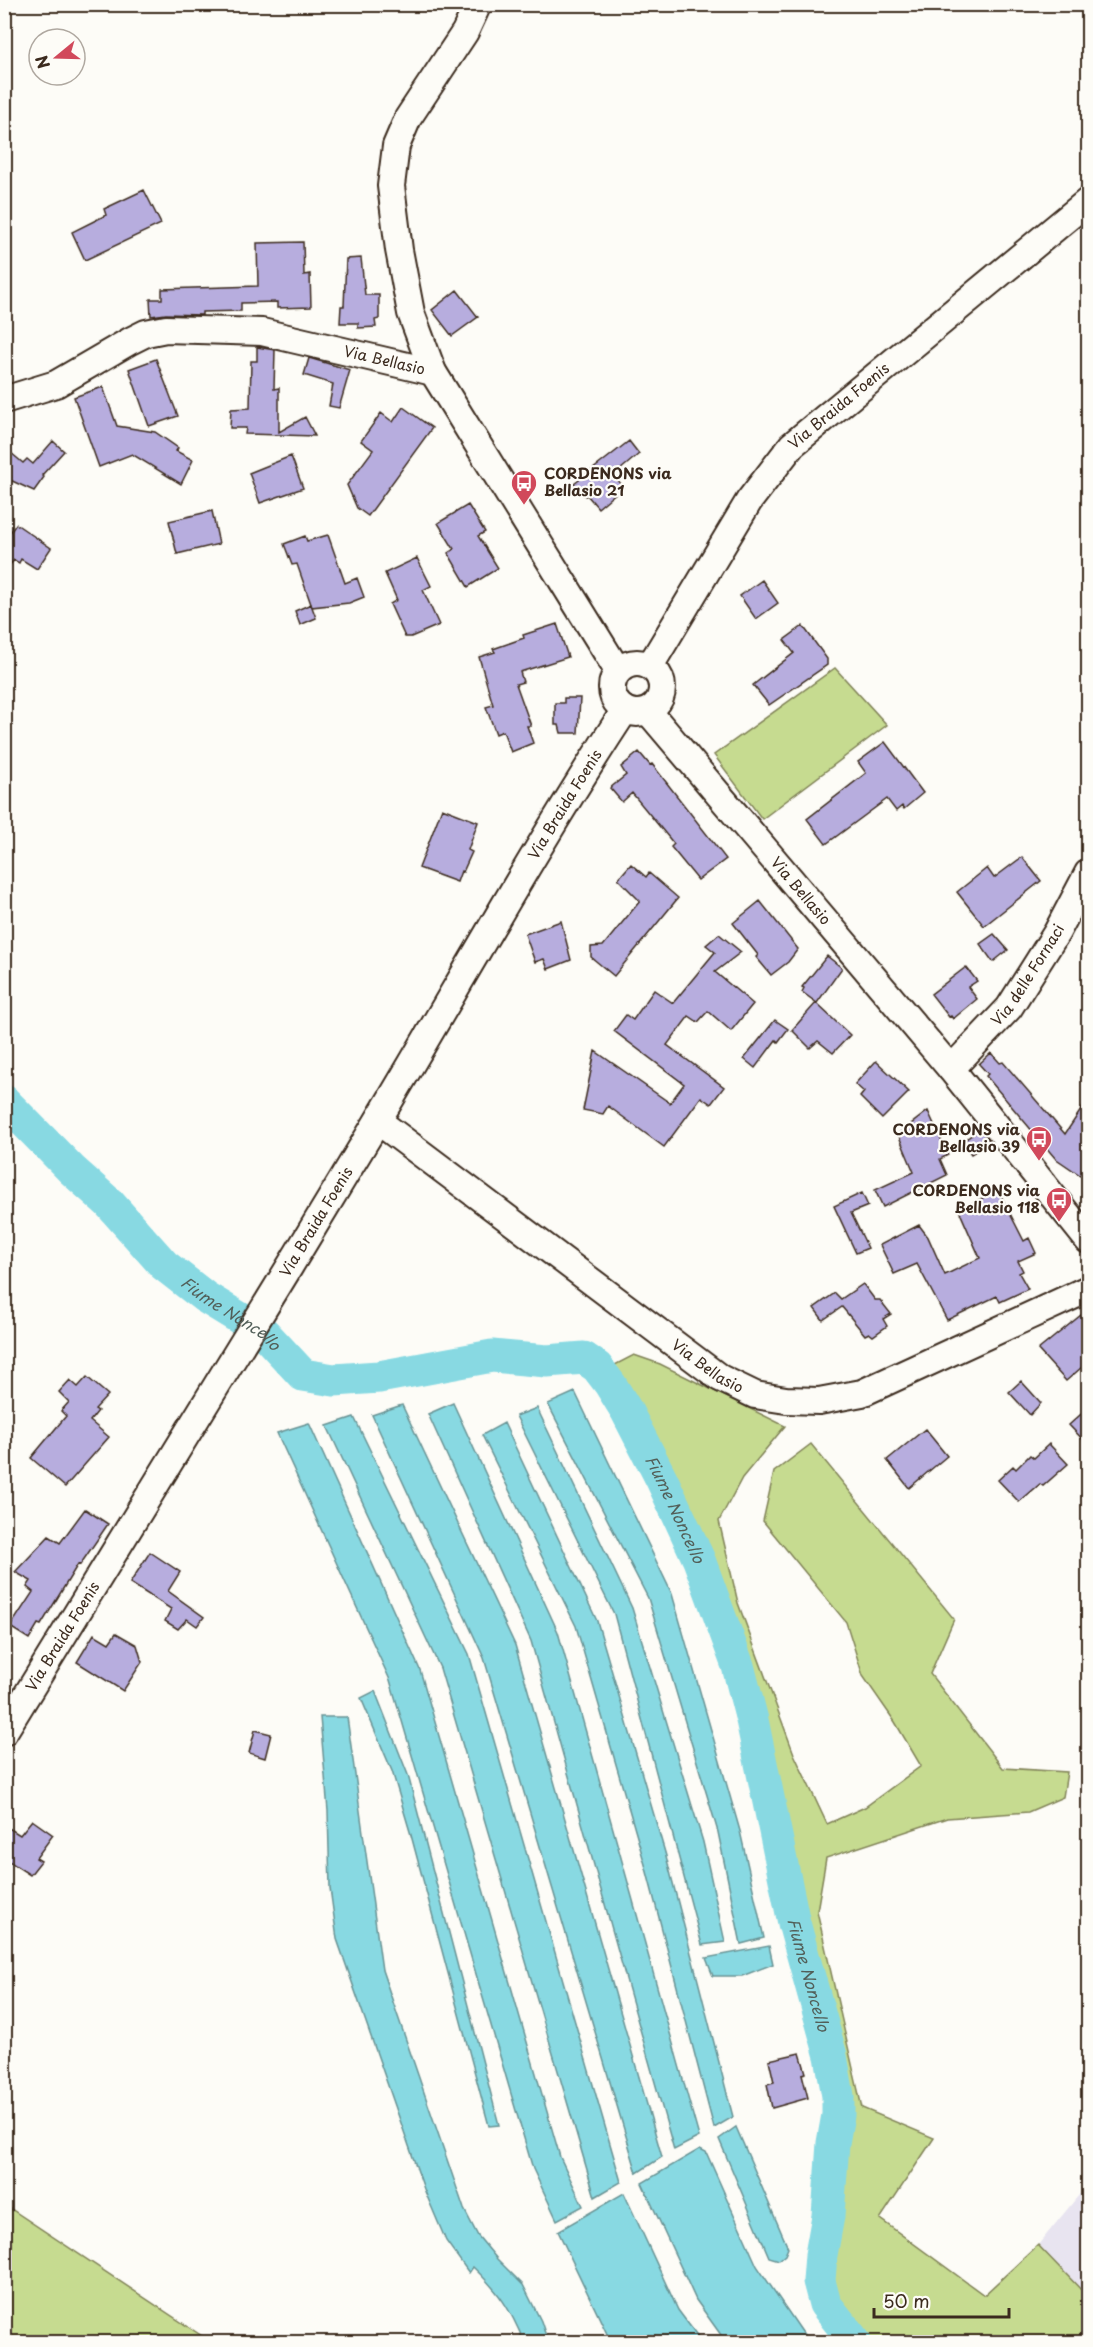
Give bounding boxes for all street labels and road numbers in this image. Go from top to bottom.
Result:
street label: Via Bellasio [342,338,428,380]
street label: Via Braida Foenis [782,356,894,454]
street label: Via Braida Foenis [521,744,607,863]
street label: Via Bellasio [766,851,837,929]
street label: Via delle Fornaci [985,919,1069,1031]
street label: Via Braida Foenis [273,1162,358,1281]
street label: Via Bellasio [667,1333,748,1398]
street label: Via Braida Foenis [19,1576,105,1695]

